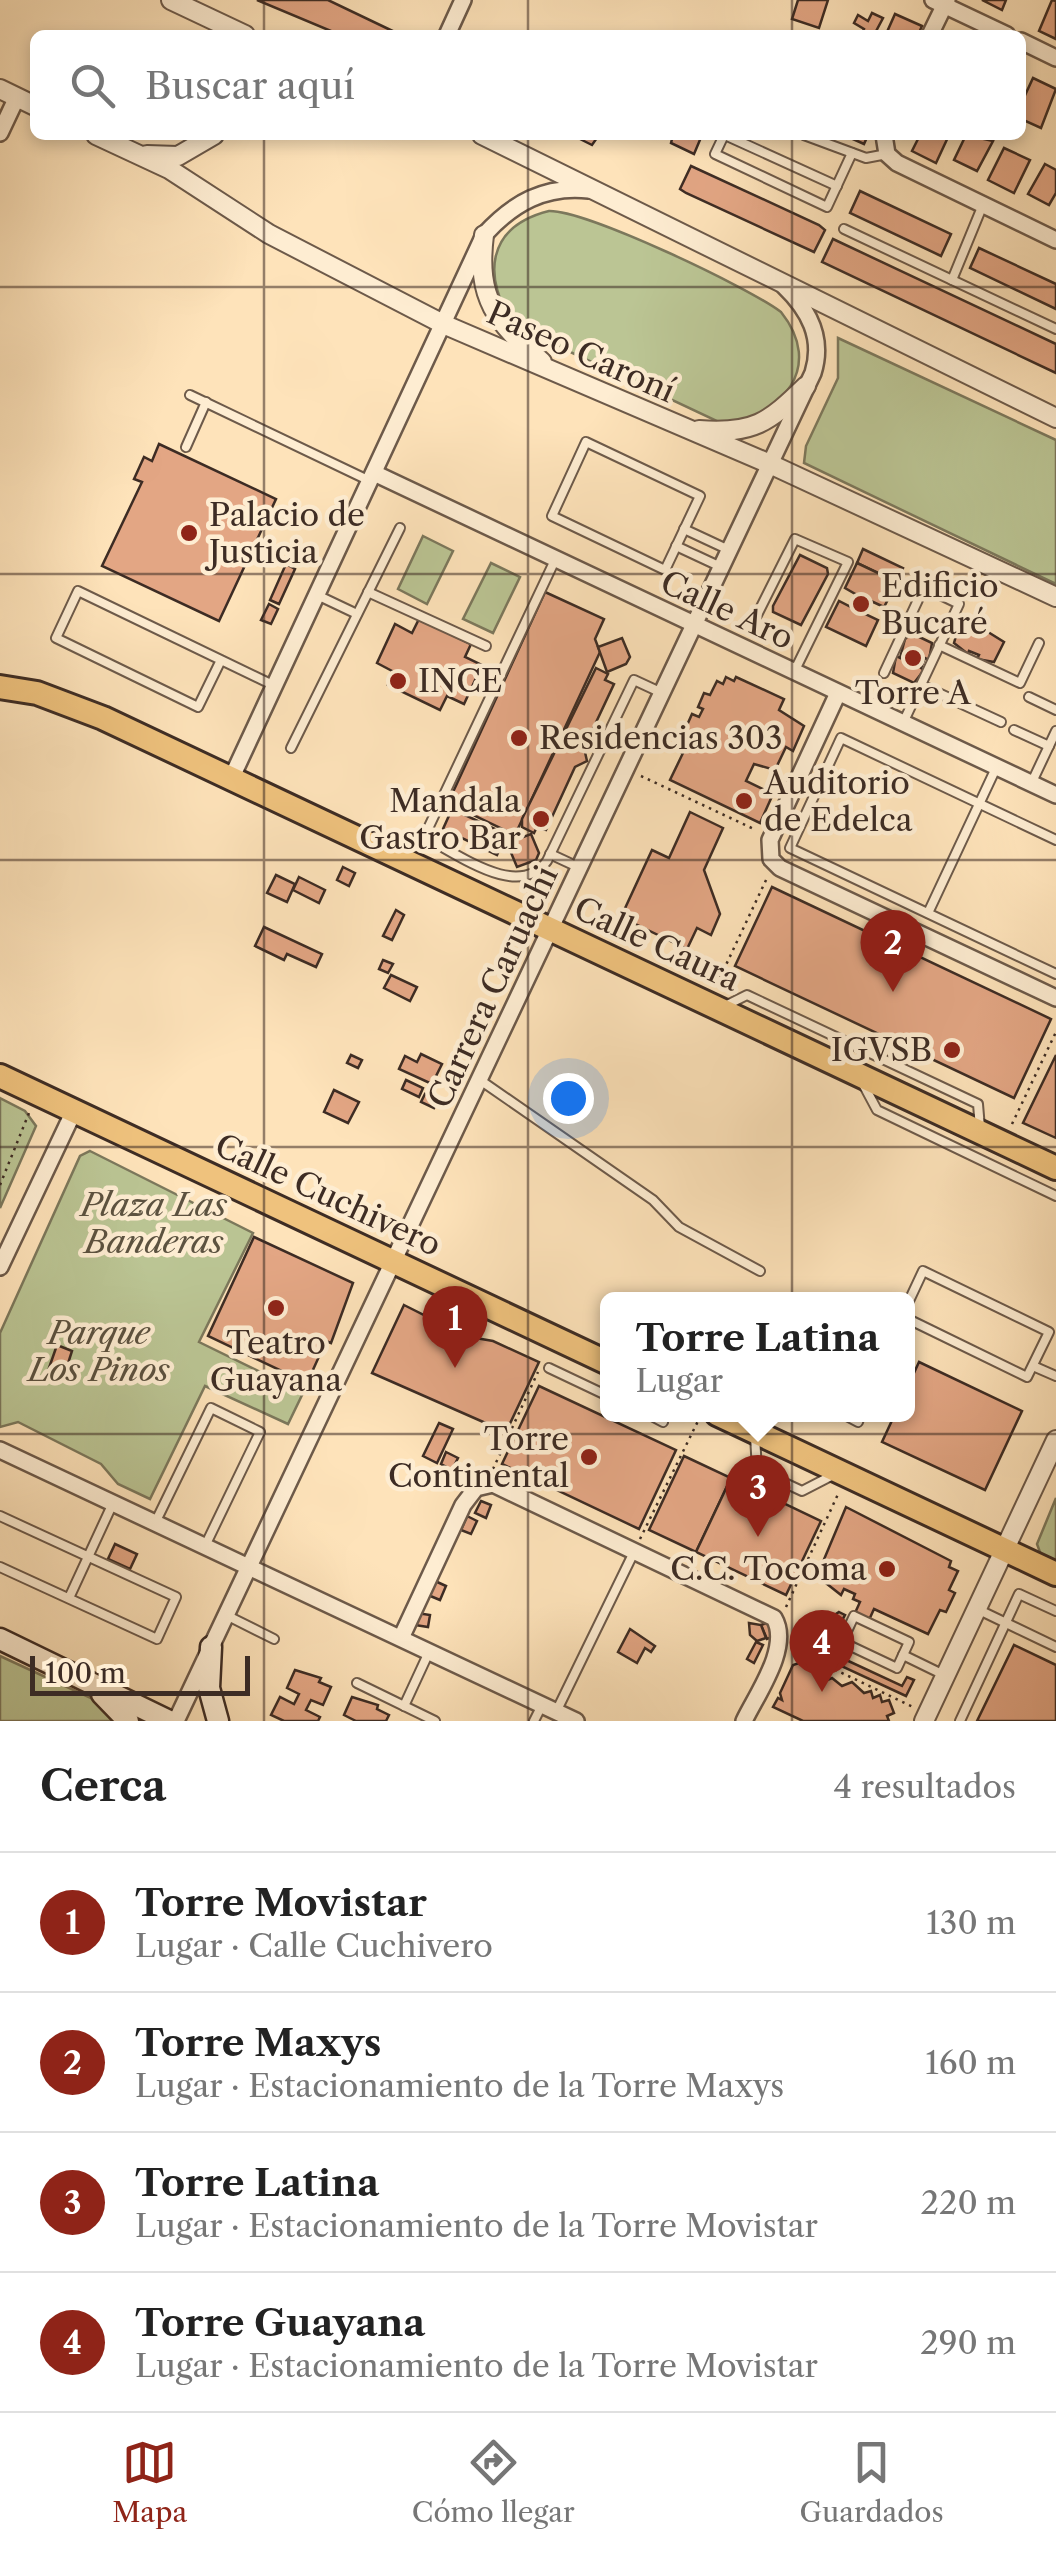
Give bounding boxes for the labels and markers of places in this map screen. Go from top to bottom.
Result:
place label: Palacio de Justicia [204,495,365,571]
marker: Palacio de Justicia [178,522,200,544]
place label: Edificio Bucaré [881,566,999,642]
marker: Edificio Bucaré [850,593,872,615]
marker: Torre A [902,647,924,669]
place label: INCE [418,661,503,700]
marker: INCE [387,670,409,692]
place label: Torre A [855,673,972,712]
place label: Residencias 303 [539,718,783,757]
marker: Residencias 303 [508,727,530,749]
place label: Auditorio de Edelca [763,763,913,839]
place label: Mandala Gastro Bar [359,781,522,857]
marker: Auditorio de Edelca [733,790,755,812]
marker: Mandala Gastro Bar [530,808,552,830]
pin: 2 [860,910,926,992]
place label: IGVSB [831,1030,932,1069]
marker: IGVSB [941,1039,963,1061]
pin: 1 [422,1286,488,1368]
marker: Teatro Guayana [265,1297,287,1319]
place label: Teatro Guayana [210,1323,342,1399]
place label: Torre Continental [388,1419,569,1495]
marker: Torre Continental [578,1446,600,1468]
pin: 3 [726,1454,790,1537]
place label: C.C. Tocoma [670,1549,867,1588]
marker: C.C. Tocoma [876,1558,898,1580]
pin: 4 [790,1610,854,1692]

